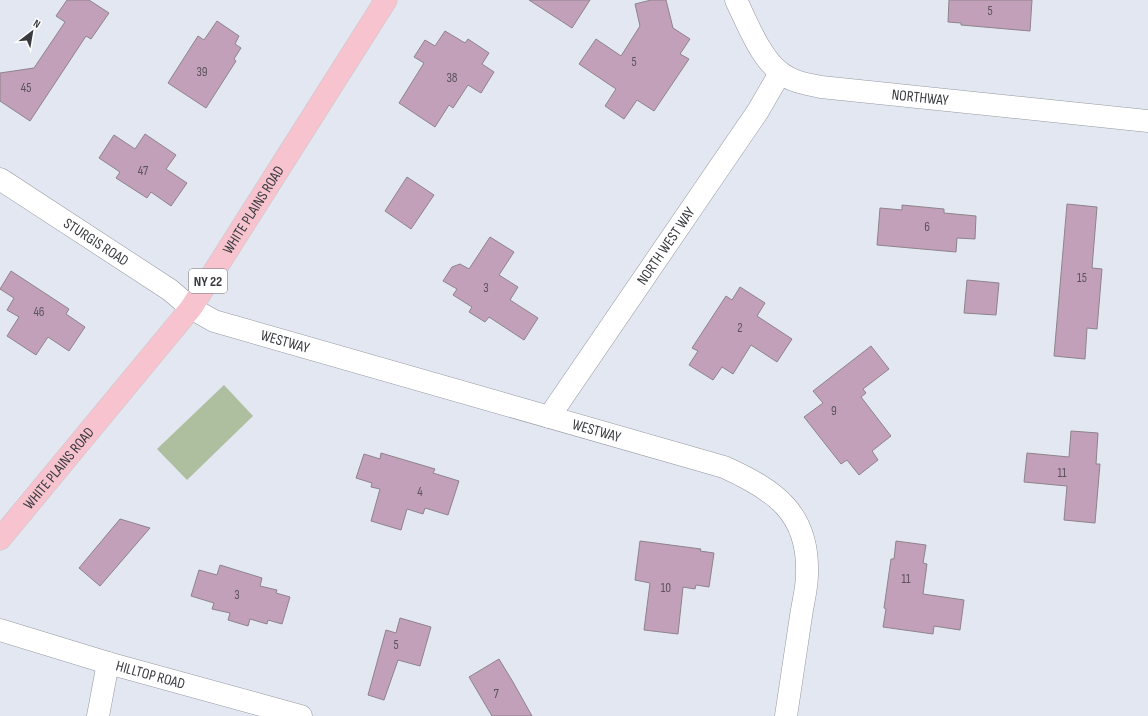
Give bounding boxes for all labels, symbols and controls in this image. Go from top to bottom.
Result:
house number: 5 [987,3,993,19]
north arrow [12,12,52,52]
text: N [31,17,43,31]
house number: 5 [631,54,637,70]
house number: 39 [196,64,208,80]
house number: 38 [446,70,458,86]
house number: 45 [21,80,31,96]
street label: NORTHWAY [891,85,950,110]
street label: WHITE PLAINS ROAD [218,162,288,258]
house number: 47 [138,163,149,179]
street label: NORTH WEST WAY [632,203,699,289]
street label: STURGIS ROAD [60,214,132,270]
house number: 6 [924,219,930,235]
road number: NY 22 [189,269,227,293]
house number: 15 [1077,270,1087,286]
house number: 3 [483,280,489,296]
house number: 46 [33,304,45,320]
house number: 2 [737,320,743,336]
street label: WESTWAY [258,325,312,358]
house number: 9 [831,403,837,419]
street label: WESTWAY [570,415,624,447]
street label: WHITE PLAINS ROAD [19,423,98,513]
house number: 11 [1057,465,1067,481]
house number: 4 [417,484,423,500]
house number: 11 [901,571,911,587]
house number: 10 [661,580,671,596]
house number: 3 [234,587,240,603]
house number: 5 [393,637,399,653]
street label: HILLTOP ROAD [114,656,187,693]
house number: 7 [493,686,499,702]

